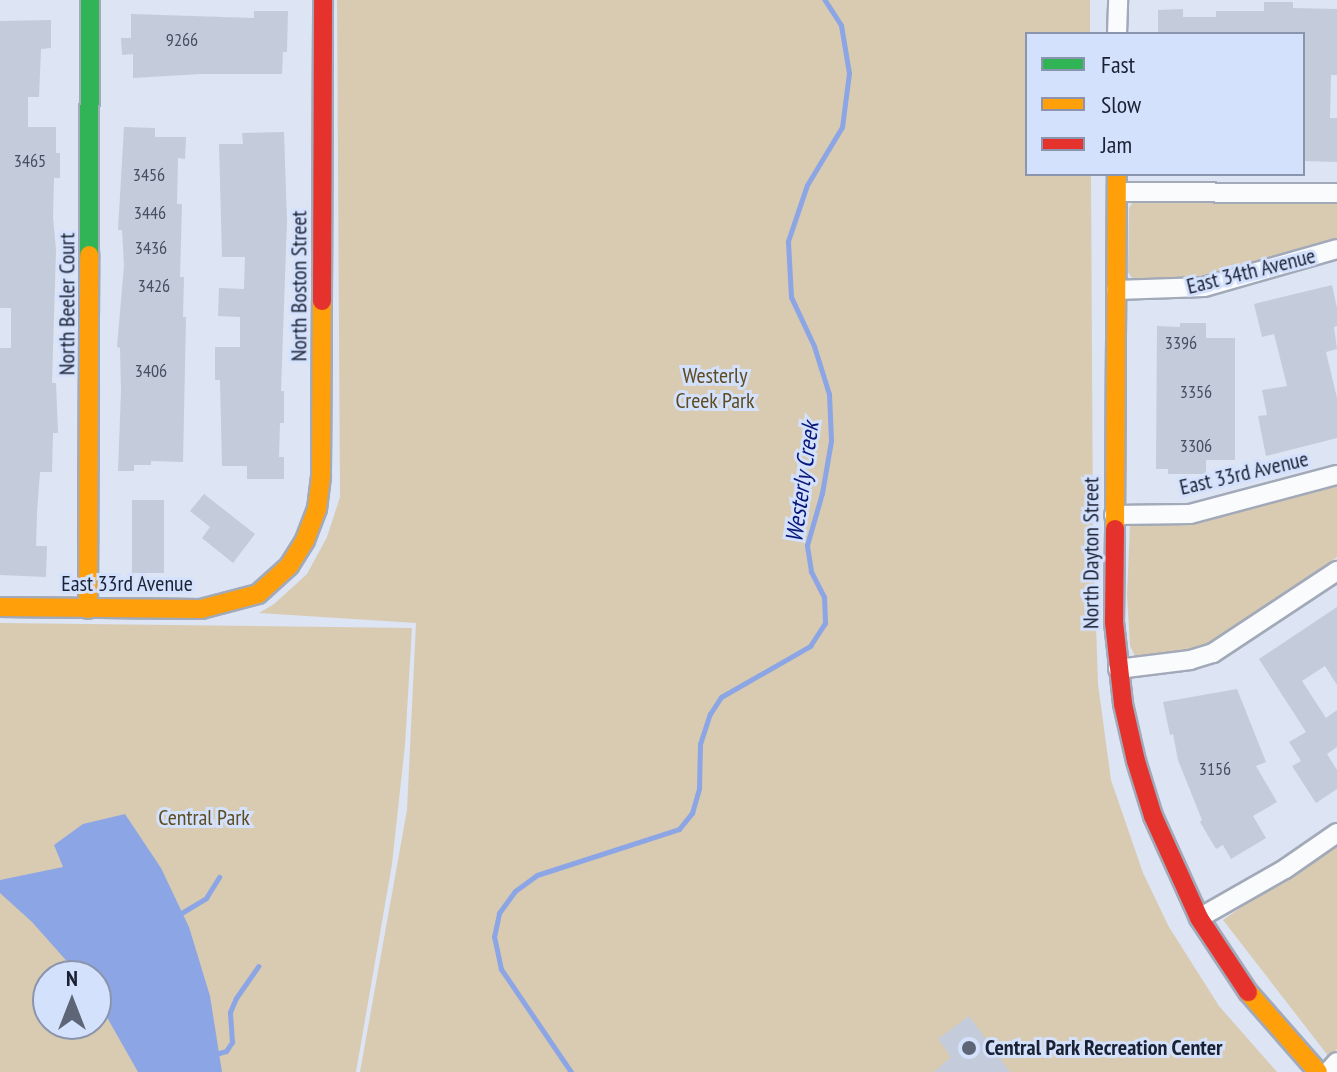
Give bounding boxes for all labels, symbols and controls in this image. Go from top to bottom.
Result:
house number: 9266 [166,29,198,51]
legend [1025,32,1305,176]
text: Fast [1101,49,1135,80]
text: Slow [1101,89,1141,120]
text: Jam [1101,129,1132,160]
house number: 3465 [14,150,46,172]
house number: 3456 [133,164,165,186]
house number: 3446 [134,202,166,224]
street label: North Boston Street [286,211,312,361]
street label: North Beeler Court [54,233,80,375]
house number: 3436 [135,237,167,259]
street label: East 34th Avenue [1184,242,1318,300]
house number: 3426 [138,275,170,297]
house number: 3396 [1165,332,1197,354]
house number: 3406 [135,360,167,382]
park label: Westerly Creek Park [675,362,755,414]
house number: 3356 [1180,381,1212,403]
water label: Westerly Creek [779,420,825,544]
house number: 3306 [1180,435,1212,457]
street label: East 33rd Avenue [1177,445,1311,501]
street label: North Dayton Street [1078,477,1104,629]
street label: East 33rd Avenue [61,571,193,597]
house number: 3156 [1199,758,1231,780]
park label: Central Park [158,805,250,831]
north arrow [32,960,112,1040]
text: N [66,964,78,992]
place label: Central Park Recreation Center [985,1035,1223,1061]
marker: Central Park Recreation Center [960,1039,978,1057]

